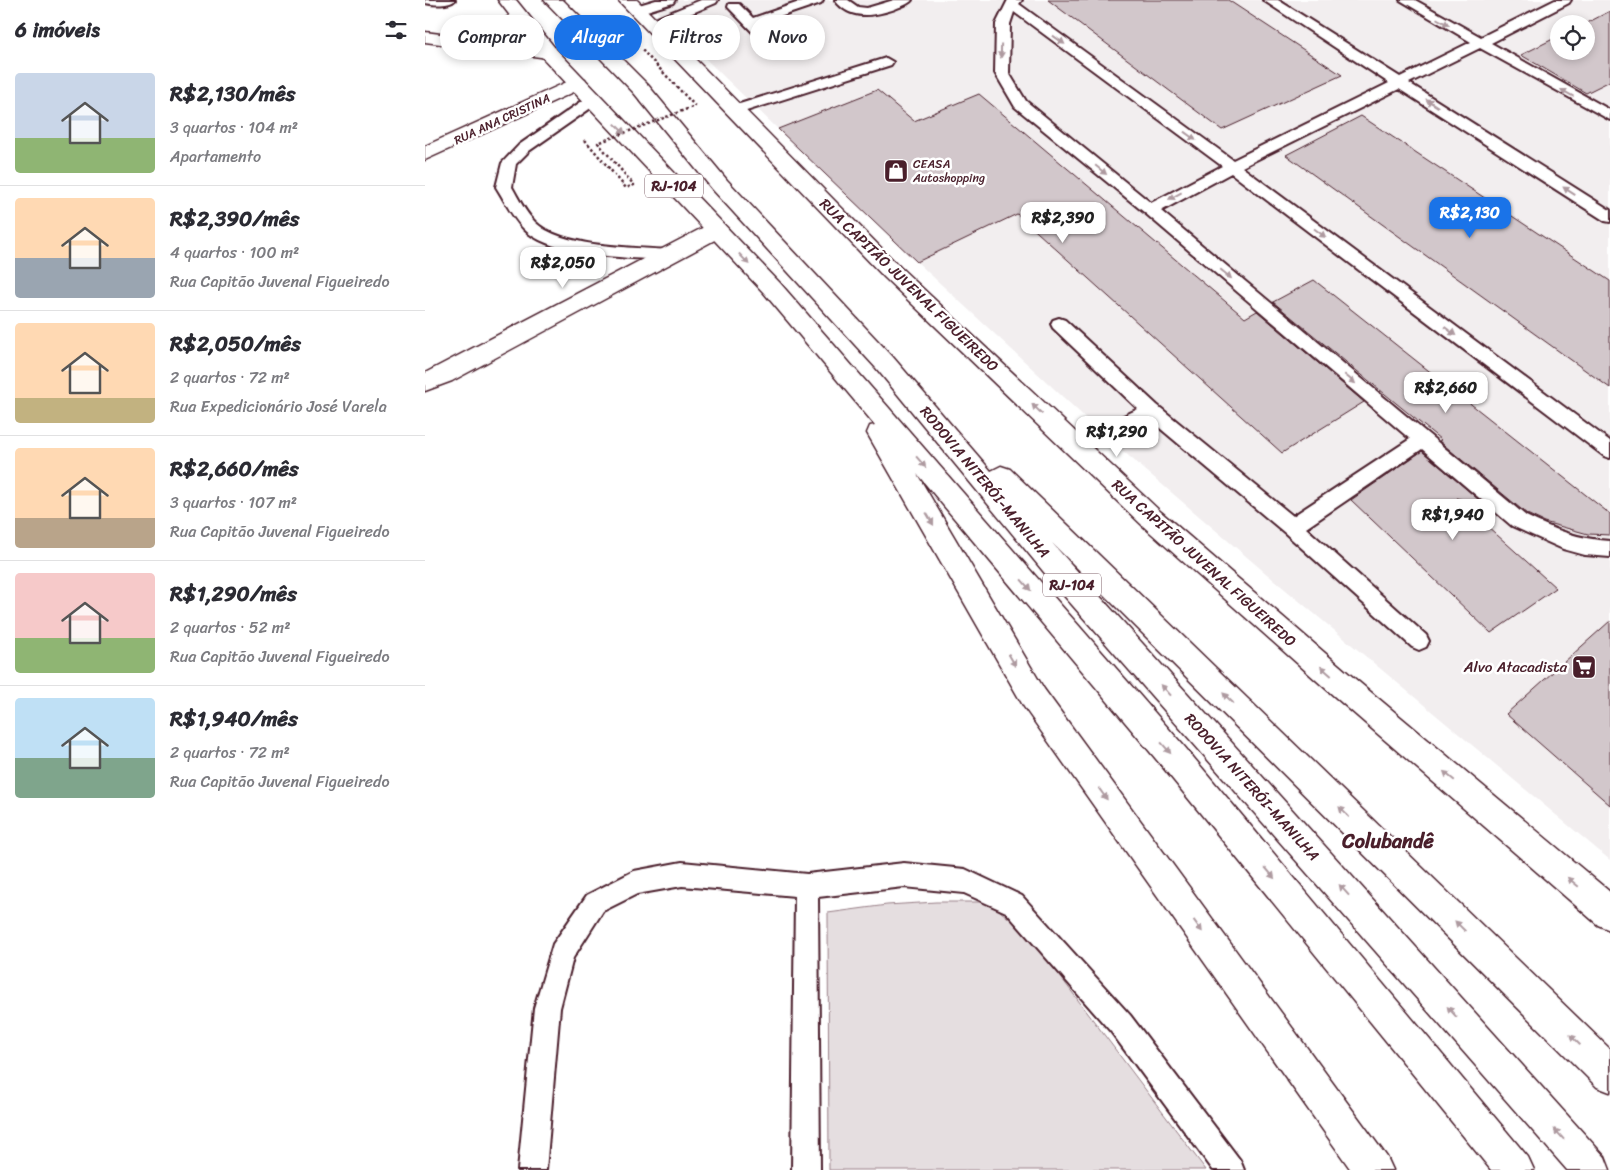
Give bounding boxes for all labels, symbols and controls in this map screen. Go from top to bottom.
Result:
text: 6 imóveis [15,11,100,49]
chip: Comprar [440,15,544,60]
chip: Alugar [554,15,642,60]
chip: Filtros [652,15,740,60]
chip: Novo [750,15,825,60]
map controls [1550,15,1595,60]
button: locate [1550,15,1595,60]
icon: filters [382,16,410,44]
one-way arrow [1437,17,1450,26]
one-way arrow [1052,34,1065,45]
one-way arrow [997,43,1005,59]
text: R$2,130/mês [170,75,295,113]
street label: RUA ANA CRISTINA [450,87,554,151]
one-way arrow [1561,88,1574,97]
icon: home [55,93,115,153]
one-way arrow [1425,98,1439,108]
text: 3 quartos · 104 m² [170,113,298,142]
one-way arrow [614,123,626,135]
one-way arrow [1183,131,1197,141]
text: Apartamento [170,142,261,171]
place label: CEASA Autoshopping [912,153,985,189]
shop icon: CEASA Autoshopping [883,158,909,184]
one-way arrow [1094,165,1107,176]
road number: RJ-104 [645,175,703,198]
one-way arrow [1562,186,1576,195]
street label: RUA CAPITÃO JUVENAL FIGUEIREDO [813,192,1005,378]
one-way arrow [1167,192,1182,200]
pin: R$2,130 [1424,196,1516,239]
text: R$2,130 [1440,198,1500,227]
text: R$2,390/mês [170,200,299,238]
pin: R$2,390 [1017,202,1109,244]
text: R$2,390 [1032,203,1094,232]
icon: home [55,218,115,278]
one-way arrow [1313,228,1326,239]
text: 4 quartos · 100 m² [170,238,299,267]
pin: R$2,050 [517,246,609,289]
text: R$2,050 [531,248,595,277]
one-way arrow [738,252,750,264]
text: Rua Capitão Juvenal Figueiredo [170,267,390,296]
one-way arrow [1219,269,1232,280]
text: R$2,050/mês [170,325,301,363]
one-way arrow [1443,326,1457,336]
icon: home [55,343,115,403]
text: 2 quartos · 72 m² [170,363,290,392]
pin: R$2,660 [1400,372,1492,414]
one-way arrow [1344,373,1356,384]
text: R$2,660 [1415,373,1477,402]
text: Rua Expedicionário José Varela [170,392,387,421]
street label: RODOVIA NITERÓI-MANILHA [913,400,1057,564]
one-way arrow [1031,403,1043,415]
pin: R$1,290 [1071,416,1163,458]
text: R$1,290 [1087,417,1147,446]
text: R$2,660/mês [170,450,299,488]
one-way arrow [915,455,926,468]
icon: home [55,468,115,528]
street label: RUA CAPITÃO JUVENAL FIGUEIREDO [1106,473,1303,654]
text: 3 quartos · 107 m² [170,488,297,517]
pin: R$1,940 [1407,498,1499,541]
text: R$1,940 [1422,500,1484,529]
one-way arrow [925,513,934,526]
text: Rua Capitão Juvenal Figueiredo [170,517,390,546]
road number: RJ-104 [1043,574,1101,596]
text: R$1,290/mês [170,575,297,613]
one-way arrow [1021,578,1032,591]
icon: home [55,593,115,653]
text: 2 quartos · 52 m² [170,613,290,642]
text: Rua Capitão Juvenal Figueiredo [170,642,390,671]
one-way arrow [1007,653,1016,666]
place label: Alvo Atacadista [1463,654,1567,680]
supermarket icon: Alvo Atacadista [1571,654,1597,680]
one-way arrow [1320,665,1332,677]
one-way arrow [1160,685,1172,697]
one-way arrow [1222,692,1234,704]
text: R$1,940/mês [170,700,298,738]
street label: RODOVIA NITERÓI-MANILHA [1178,707,1326,867]
icon: home [55,718,115,778]
text: 2 quartos · 72 m² [170,738,290,767]
one-way arrow [1161,742,1172,755]
text: Rua Capitão Juvenal Figueiredo [170,767,390,796]
one-way arrow [1443,771,1456,782]
one-way arrow [1098,787,1108,801]
one-way arrow [1338,806,1350,818]
district label: Colubandê [1341,824,1434,859]
one-way arrow [1264,867,1276,879]
one-way arrow [1567,876,1580,887]
one-way arrow [1338,884,1349,897]
one-way arrow [1193,919,1203,932]
one-way arrow [1454,920,1466,932]
one-way arrow [1446,1006,1457,1019]
one-way arrow [1570,1034,1582,1046]
one-way arrow [1554,1127,1565,1140]

